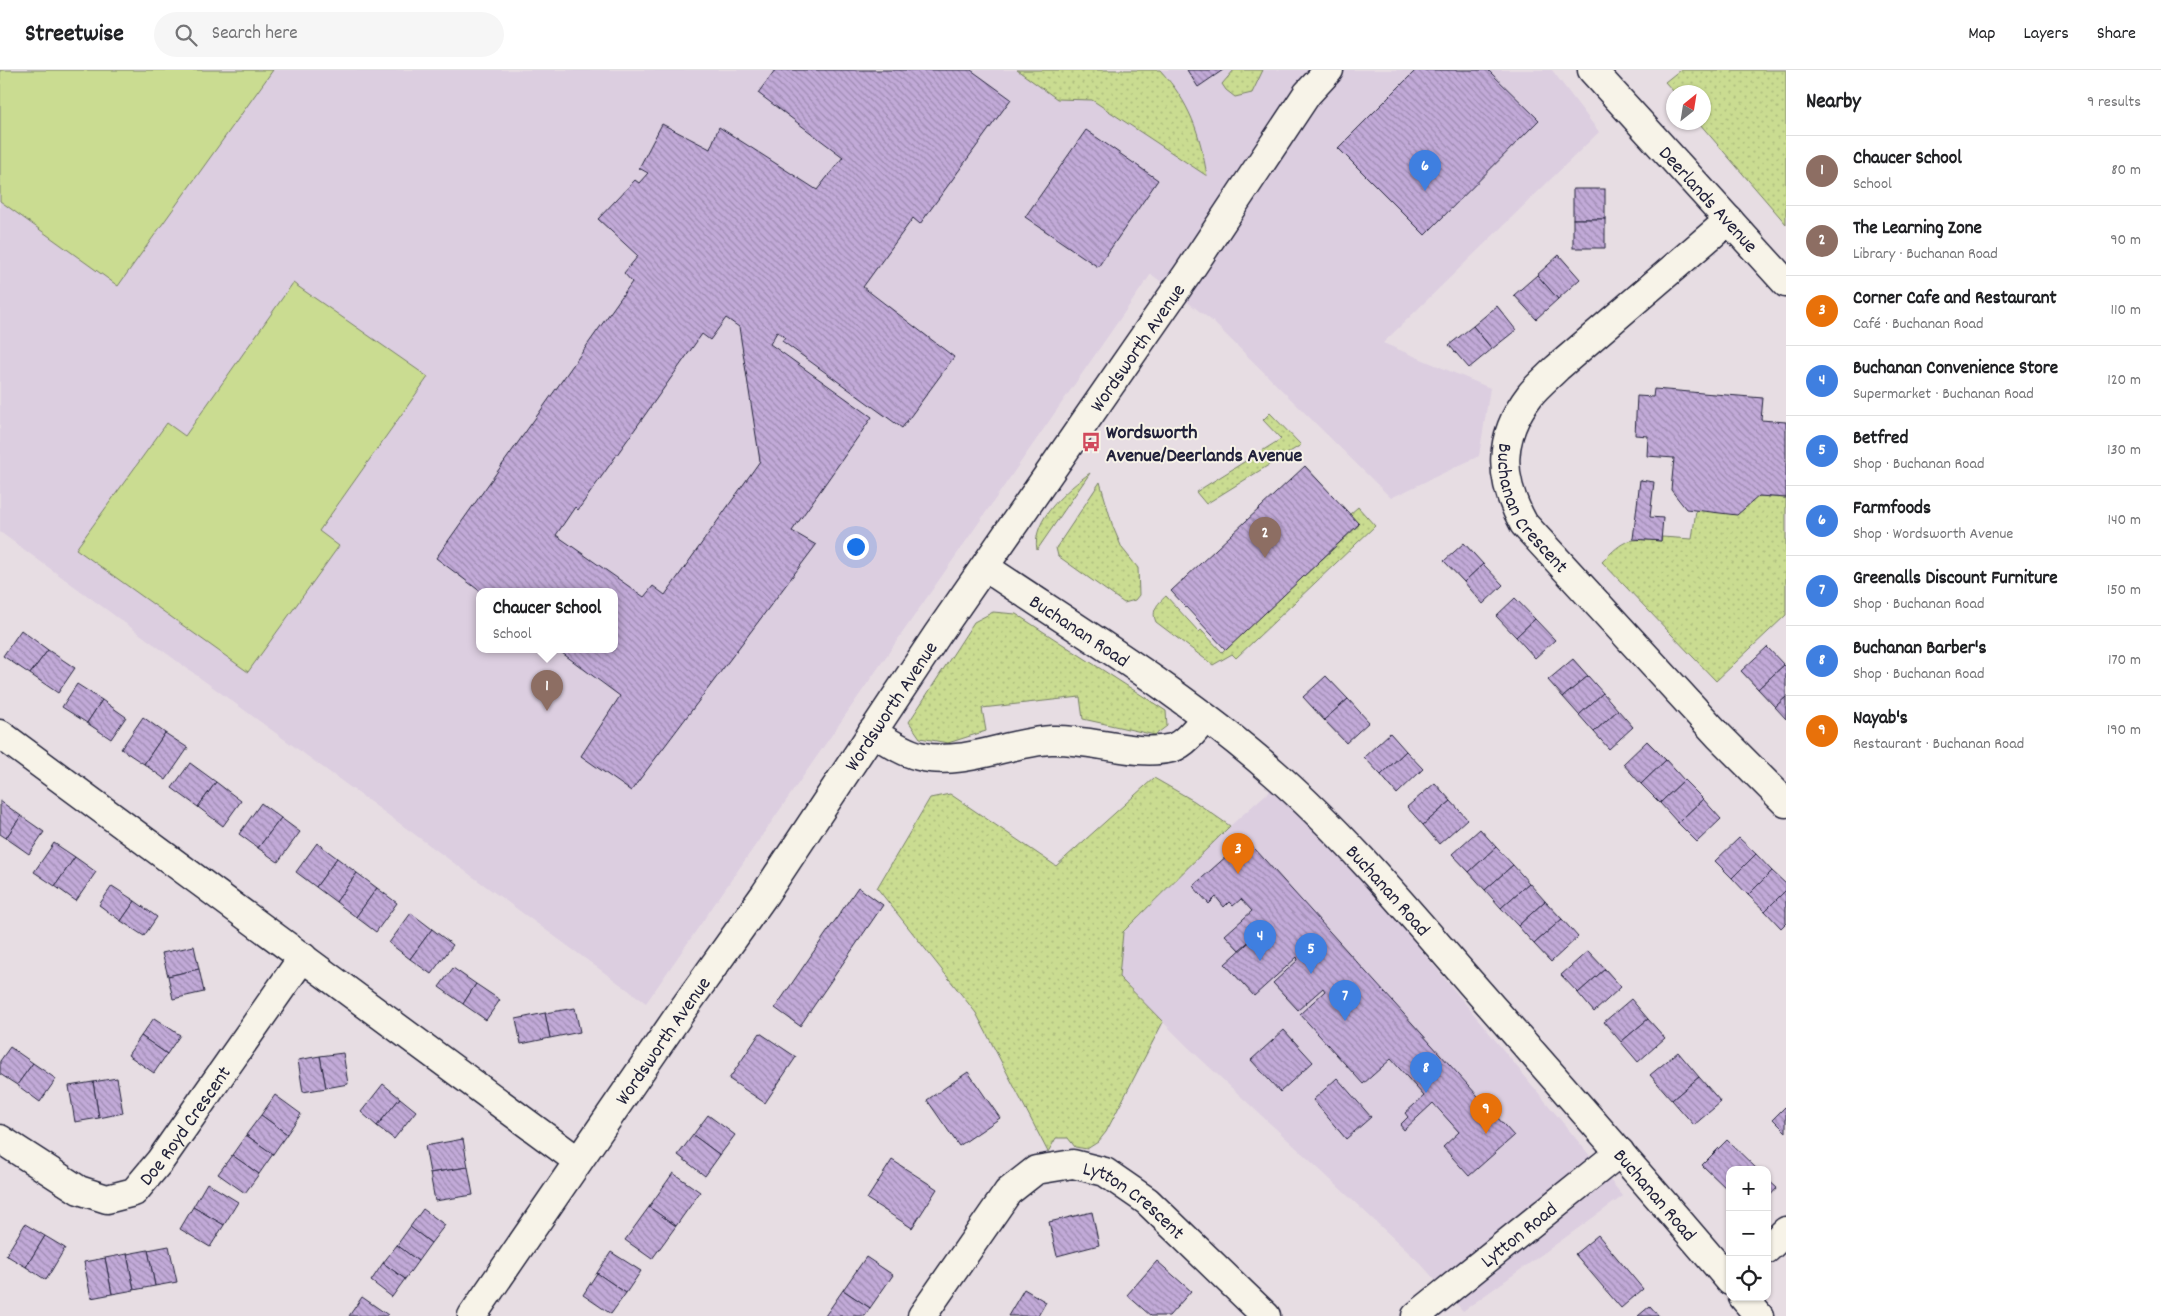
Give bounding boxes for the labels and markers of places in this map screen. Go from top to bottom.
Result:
pin: 6 [1409,150,1441,191]
place label: Wordsworth Avenue/Deerlands Avenue [1106,420,1302,471]
bus stop icon: Wordsworth Avenue/Deerlands Avenue [1080,431,1102,453]
pin: 2 [1249,517,1281,558]
pin: 1 [531,670,563,711]
pin: 3 [1222,833,1254,874]
pin: 4 [1244,920,1276,961]
pin: 5 [1295,933,1327,974]
pin: 7 [1329,980,1361,1021]
pin: 8 [1410,1052,1442,1093]
pin: 9 [1470,1093,1502,1134]

